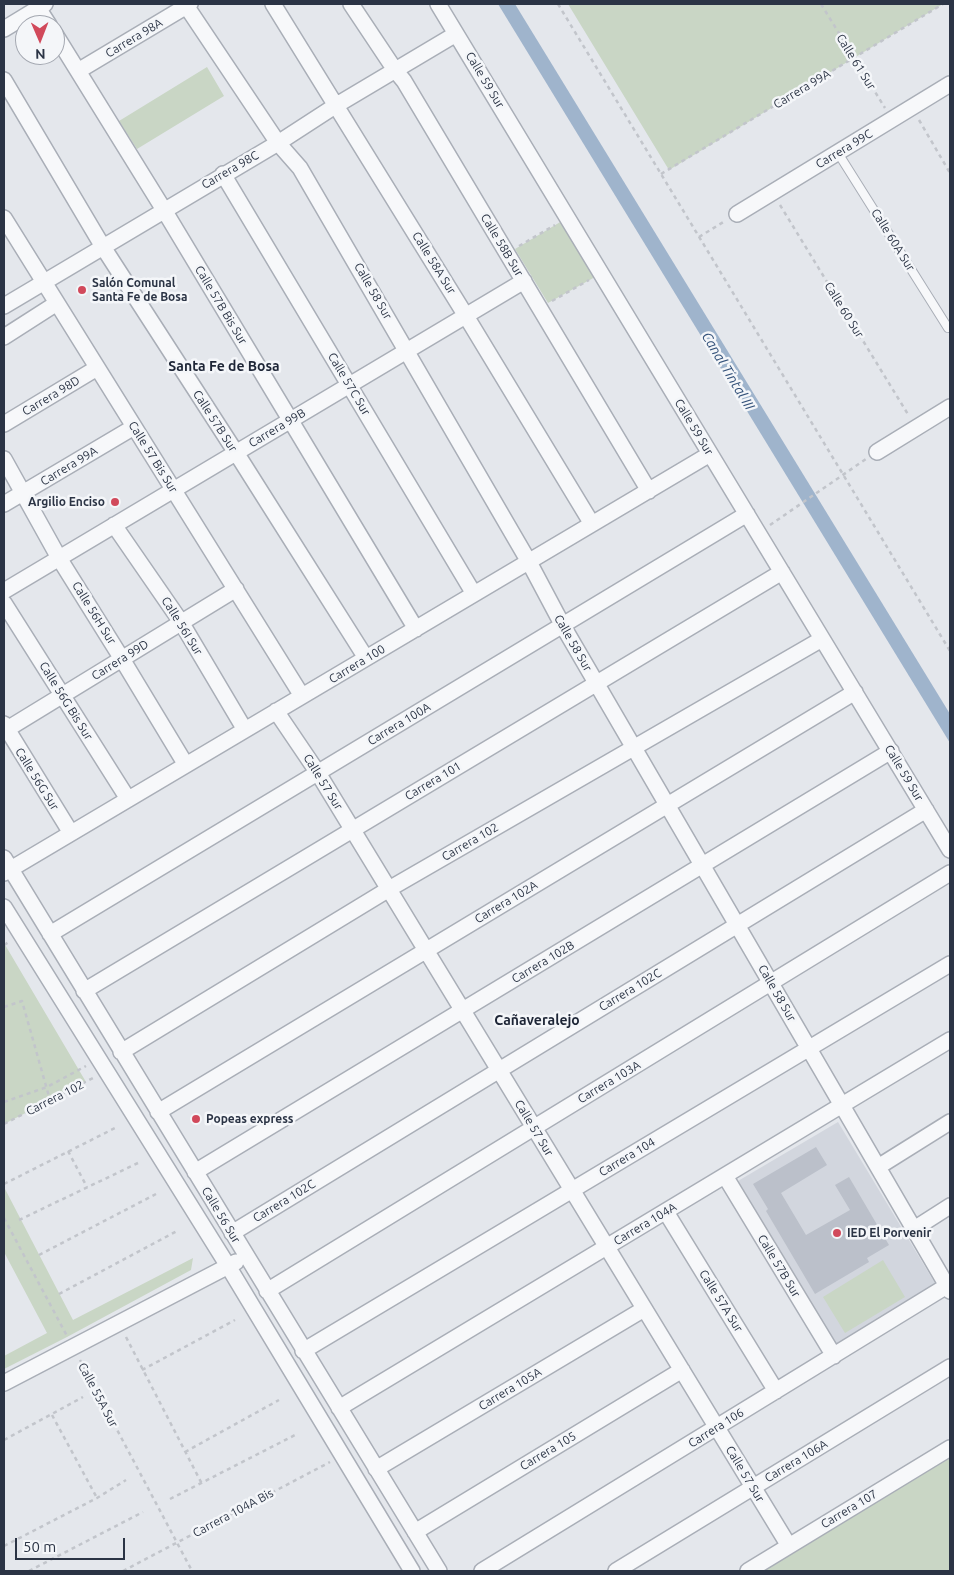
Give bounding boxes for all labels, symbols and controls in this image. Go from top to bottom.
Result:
north arrow [15,15,65,65]
street label: Carrera 98A [103,15,165,61]
street label: Calle 61 Sur [833,31,879,93]
text: N [35,46,46,62]
street label: Calle 59 Sur [463,49,507,111]
street label: Carrera 99A [771,66,833,112]
street label: Carrera 99C [813,126,875,172]
street label: Carrera 98C [199,148,261,192]
street label: Calle 60A Sur [868,206,918,274]
street label: Calle 58B Sur [478,211,526,279]
street label: Calle 58A Sur [409,229,459,297]
street label: Calle 58 Sur [351,260,395,322]
street label: Calle 57B Bis Sur [192,263,250,347]
place label: Salón Comunal Santa Fe de Bosa [92,276,188,304]
street label: Calle 60 Sur [821,279,867,341]
marker: Salón Comunal Santa Fe de Bosa [76,284,88,296]
water label: Canal Tintal III [698,329,758,413]
street label: Calle 57C Sur [325,350,373,418]
district label: Santa Fe de Bosa [168,358,280,374]
street label: Carrera 98D [20,373,82,419]
street label: Calle 57B Sur [190,387,240,455]
street label: Calle 59 Sur [672,396,716,458]
street label: Carrera 99B [246,405,308,451]
street label: Calle 57 Bis Sur [125,419,181,495]
street label: Carrera 99A [38,443,100,489]
place label: Argilio Enciso [28,495,105,509]
marker: Argilio Enciso [109,496,121,508]
street label: Calle 56H Sur [69,579,119,647]
street label: Calle 56I Sur [158,594,206,658]
street label: Calle 58 Sur [551,612,595,674]
street label: Carrera 99D [89,637,151,683]
street label: Carrera 100 [326,642,388,686]
street label: Calle 56G Bis Sur [36,659,96,743]
street label: Carrera 100A [365,700,433,748]
street label: Calle 59 Sur [882,742,926,804]
street label: Calle 56G Sur [12,745,62,813]
street label: Calle 57 Sur [300,751,346,813]
street label: Carrera 101 [402,759,464,803]
street label: Carrera 102 [439,820,501,864]
street label: Carrera 102A [472,878,540,926]
street label: Carrera 102B [509,938,577,986]
street label: Calle 58 Sur [755,962,799,1024]
street label: Carrera 102C [596,966,664,1014]
district label: Cañaveralejo [494,1012,580,1028]
street label: Carrera 103A [575,1058,643,1106]
street label: Carrera 102 [24,1077,86,1119]
street label: Calle 57 Sur [512,1097,556,1159]
place label: Popeas express [206,1112,293,1126]
marker: Popeas express [190,1113,202,1125]
street label: Carrera 104 [596,1135,658,1179]
street label: Carrera 102C [250,1177,318,1225]
street label: Calle 56 Sur [199,1184,243,1246]
street label: Carrera 104A [611,1200,679,1248]
place label: IED El Porvenir [847,1226,931,1240]
marker: IED El Porvenir [831,1227,843,1239]
street label: Calle 57B Sur [755,1232,803,1300]
street label: Calle 57A Sur [696,1267,746,1335]
street label: Calle 55A Sur [75,1360,121,1430]
street label: Carrera 105A [476,1365,544,1413]
street label: Carrera 106 [685,1405,747,1451]
street label: Carrera 105 [517,1429,579,1473]
street label: Carrera 106A [762,1437,830,1485]
street label: Calle 57 Sur [723,1443,767,1505]
street label: Carrera 104A Bis [190,1486,276,1540]
street label: Carrera 107 [818,1487,880,1531]
scale bar [18,1528,128,1560]
text: 50 m [23,1538,56,1555]

